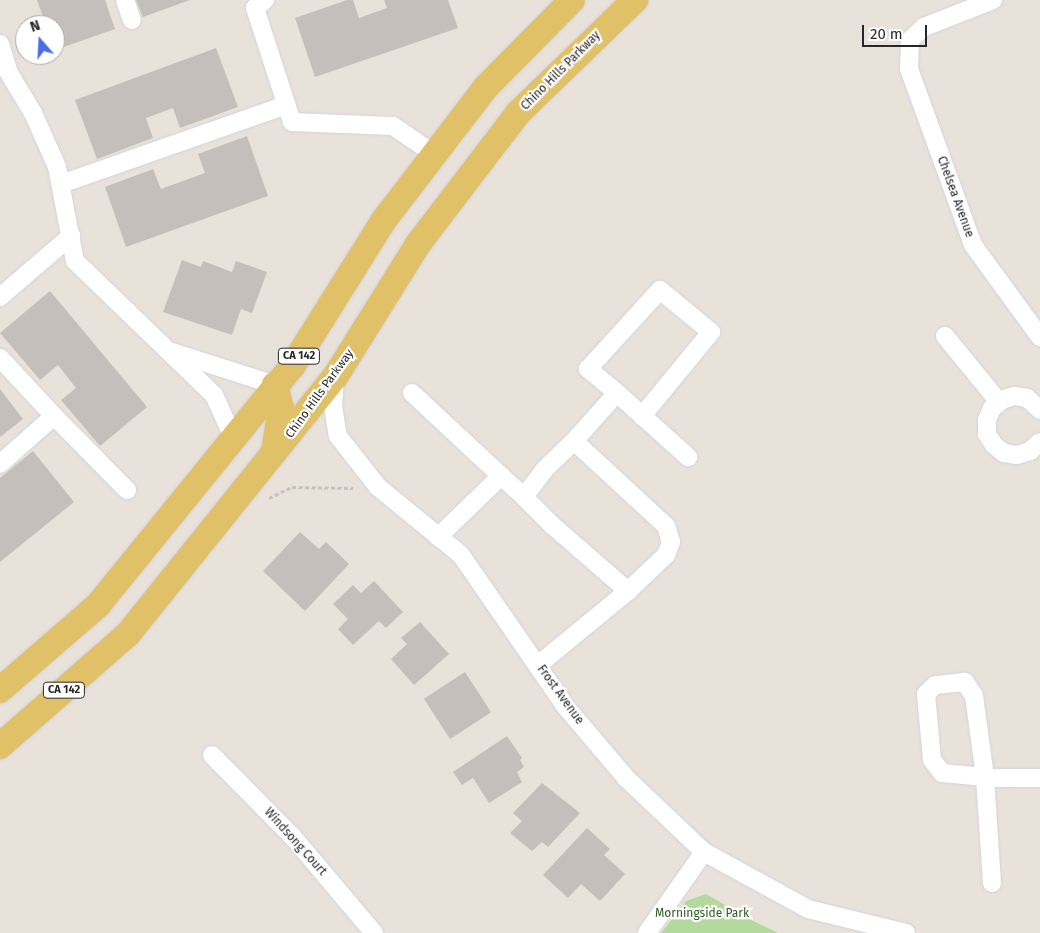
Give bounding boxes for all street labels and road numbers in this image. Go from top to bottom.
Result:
street label: Chino Hills Parkway [518,28,604,114]
street label: Chelsea Avenue [934,154,976,240]
street label: Chino Hills Parkway [283,347,357,441]
road number: CA 142 [278,348,320,364]
street label: Frost Avenue [534,663,586,727]
road number: CA 142 [43,682,85,698]
street label: Windsong Court [261,805,329,879]

